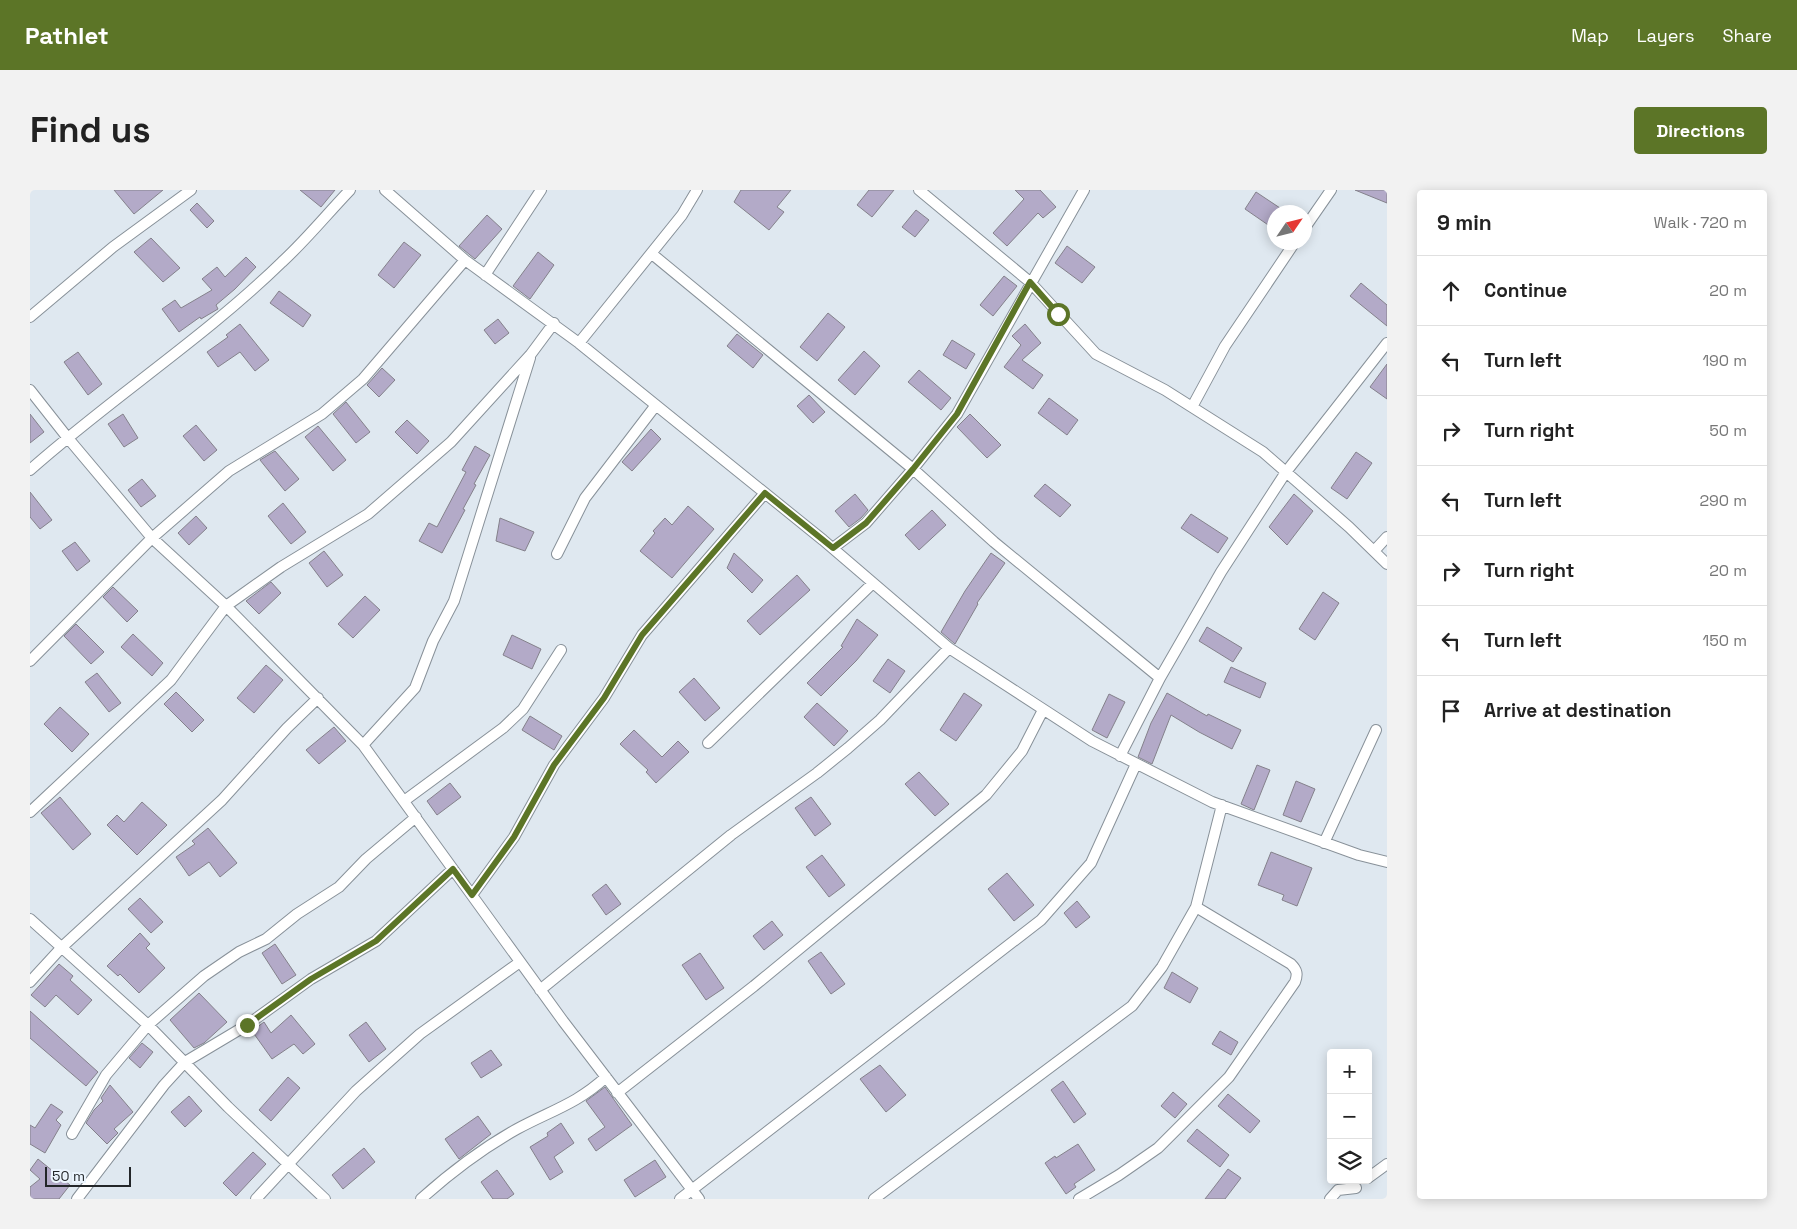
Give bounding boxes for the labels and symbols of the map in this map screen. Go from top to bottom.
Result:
north arrow [1267,205,1312,250]
route start [1047,303,1070,326]
route end [236,1014,259,1037]
scale bar [45,1164,131,1187]

